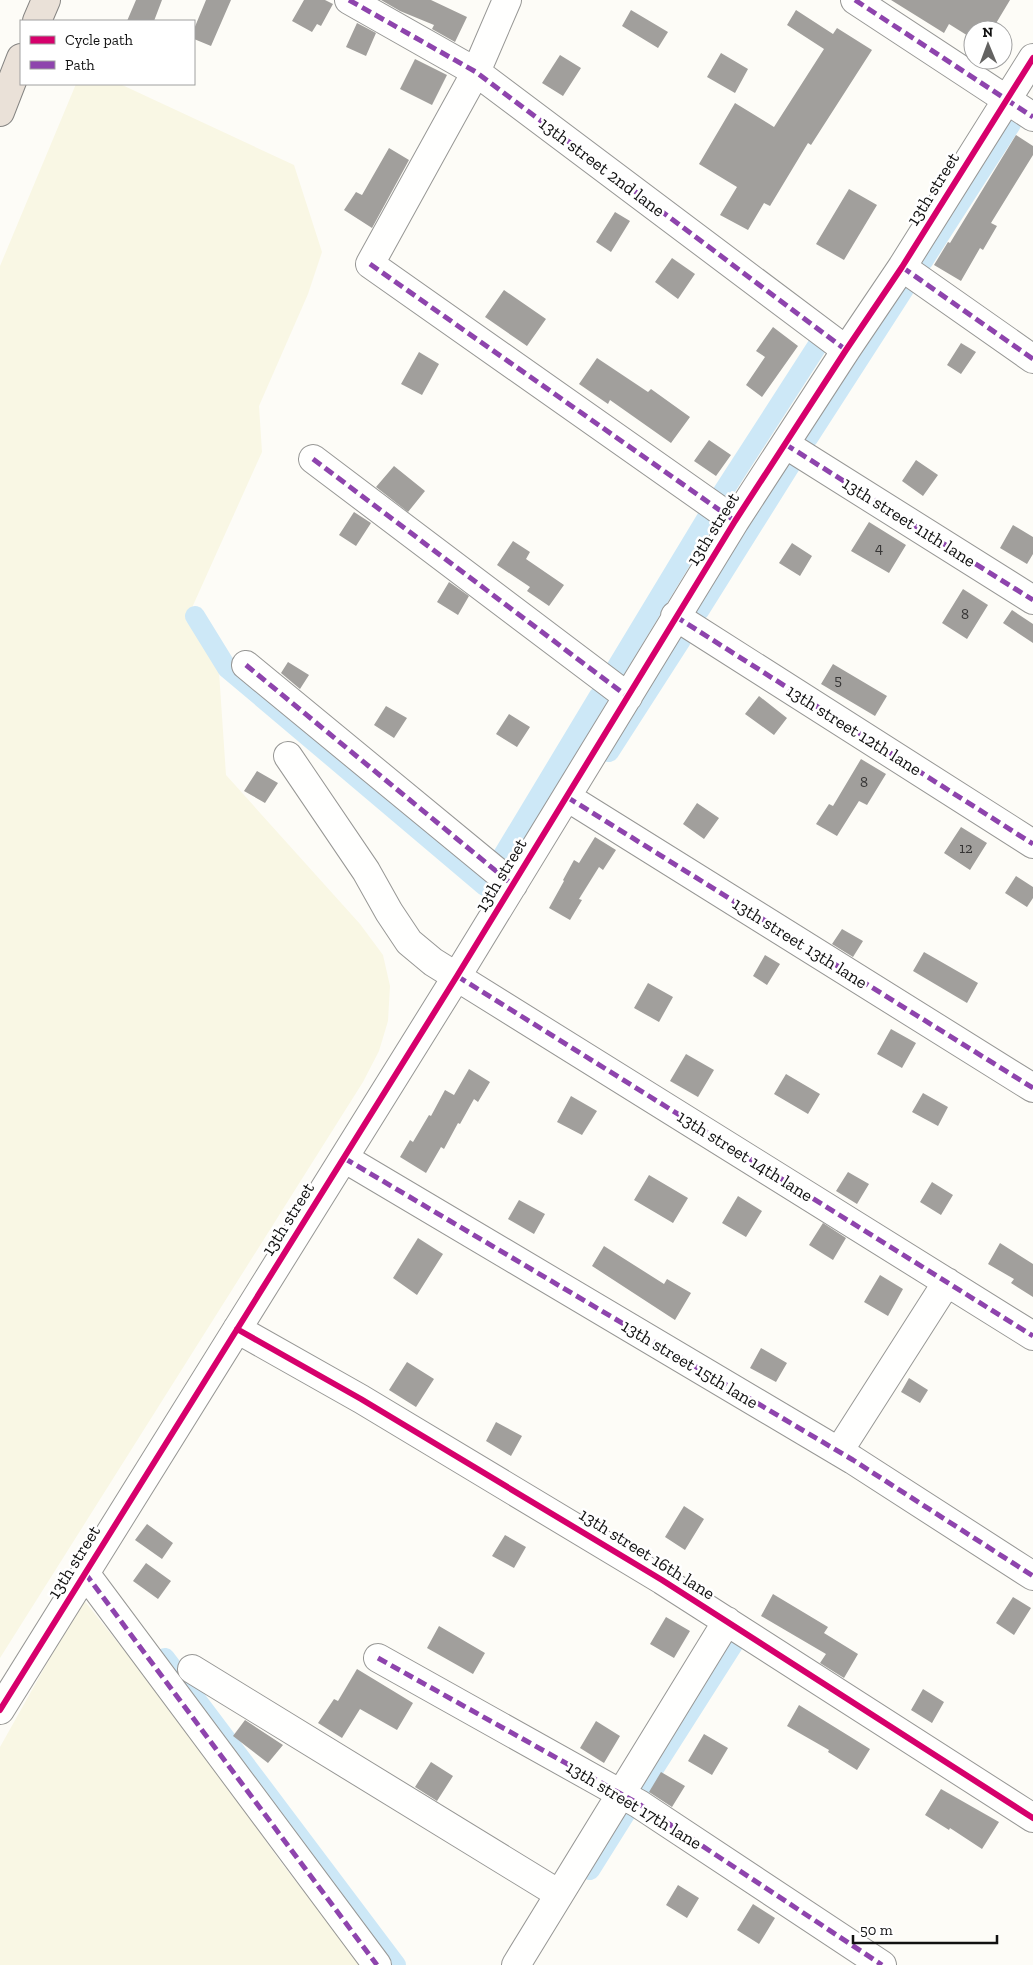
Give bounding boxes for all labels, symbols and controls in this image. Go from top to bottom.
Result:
legend [20,20,195,85]
north arrow [963,20,1013,70]
text: N [982,24,994,41]
text: Cycle path [65,31,134,49]
text: Path [65,56,95,74]
street label: 13th street 2nd lane [535,112,669,222]
street label: 13th street [902,148,964,230]
street label: 13th street 11th lane [838,472,980,572]
street label: 13th street [682,488,744,570]
house number: 4 [875,539,883,557]
house number: 8 [961,605,969,623]
house number: 5 [834,671,842,689]
street label: 13th street 12th lane [782,680,926,780]
house number: 8 [860,773,868,791]
street label: 13th street [470,834,532,916]
house number: 12 [959,839,973,857]
street label: 13th street 13th lane [729,893,871,993]
street label: 13th street 14th lane [673,1105,817,1207]
street label: 13th street [257,1178,319,1260]
street label: 13th street 15th lane [618,1315,762,1413]
street label: 13th street 16th lane [575,1503,719,1605]
street label: 13th street [43,1521,105,1603]
street label: 13th street 17th lane [562,1756,706,1854]
scale bar [853,1912,997,1944]
text: 50 m [860,1921,893,1939]

